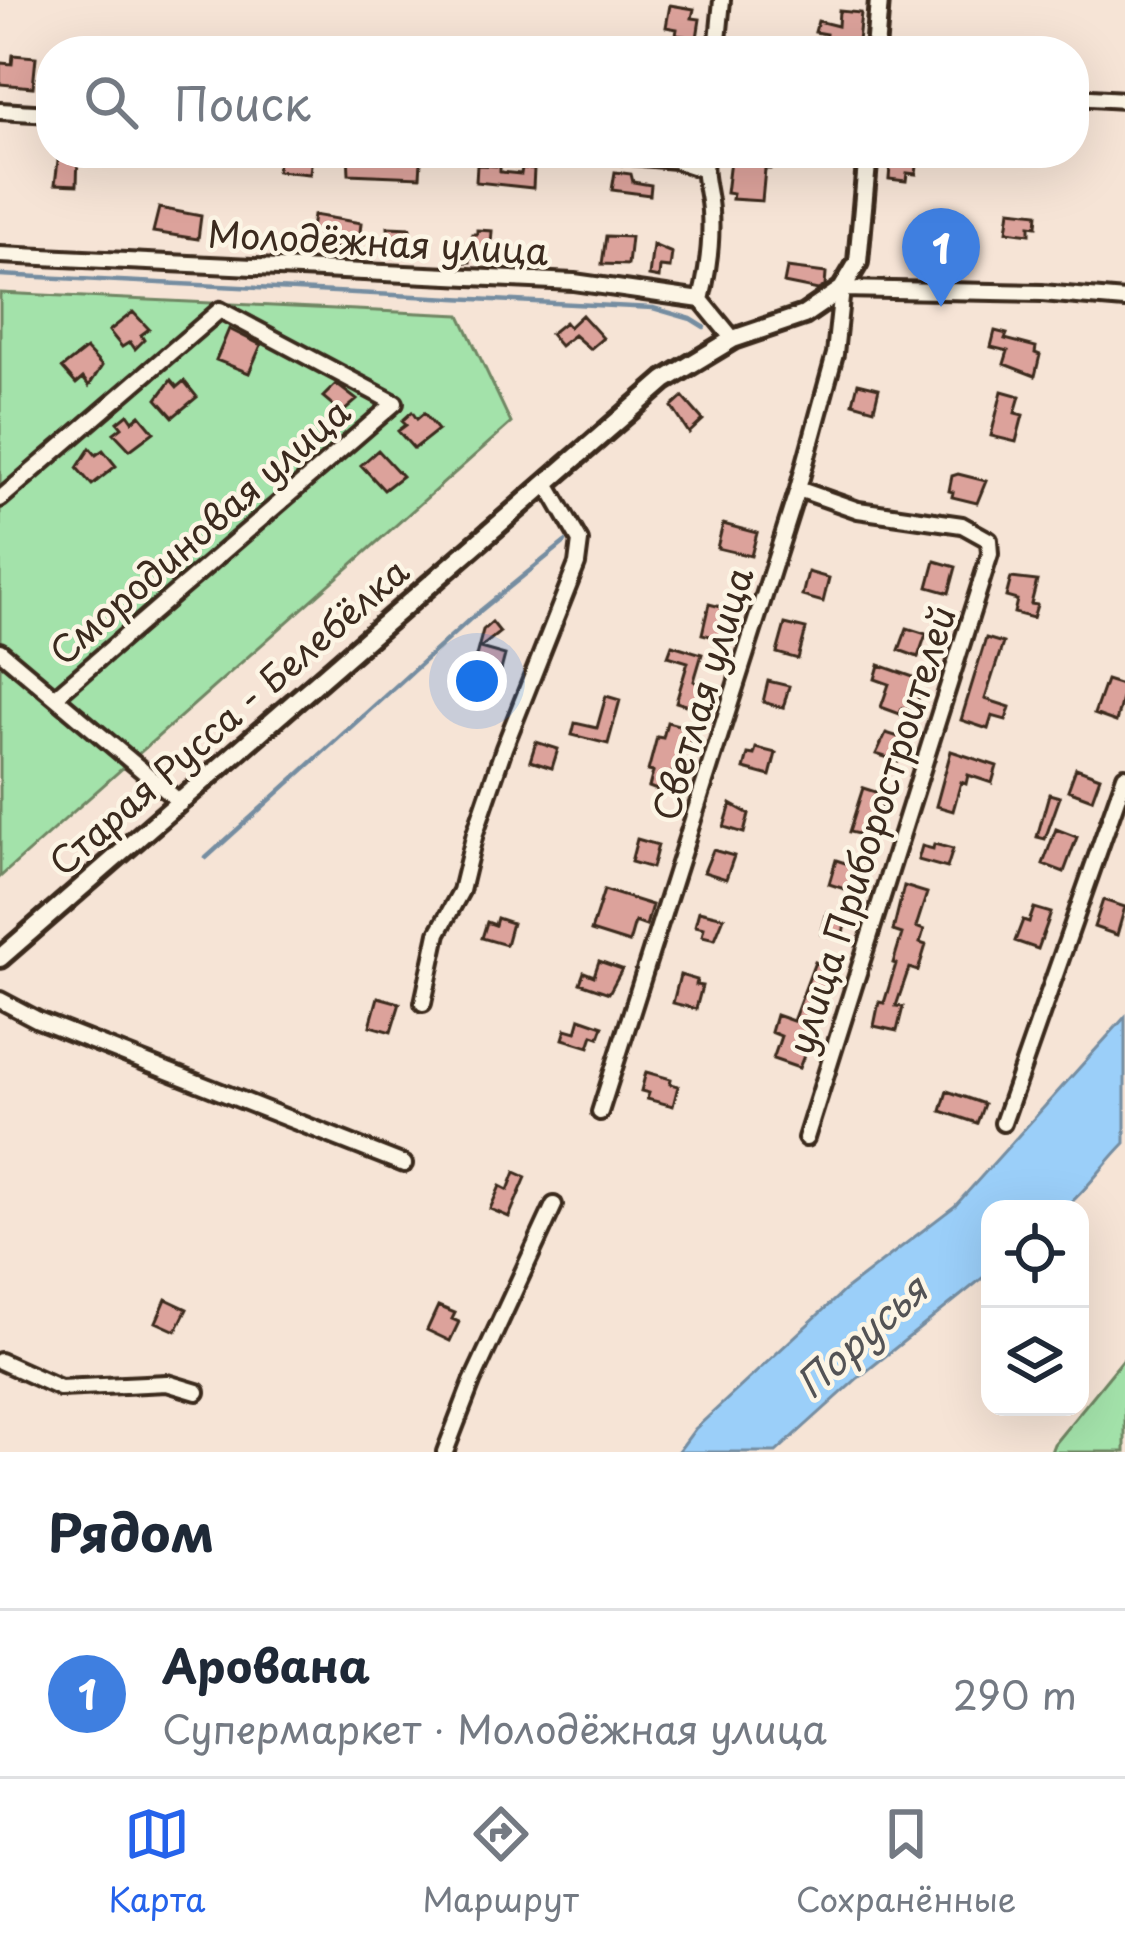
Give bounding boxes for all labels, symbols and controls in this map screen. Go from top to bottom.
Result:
search box [36,36,1089,168]
text: Поиск [174,68,311,136]
icon: search [78,69,144,135]
street label: Молодёжная улица [206,205,550,277]
pin: 1 [902,208,980,307]
street label: Смородиновая улица [36,384,361,676]
street label: Старая Русса - Белебёлка [36,543,420,887]
street label: Светлая улица [637,560,765,827]
street label: улица Приборостроителей [772,598,968,1061]
your location [447,651,507,711]
map controls [981,1200,1089,1416]
button: locate [981,1200,1089,1308]
water label: Порусья [781,1258,941,1410]
button: layers [981,1308,1089,1416]
text: Рядом [48,1492,214,1569]
text: Арована [162,1630,370,1698]
text: 1 [78,1664,96,1723]
text: 290 m [953,1664,1077,1723]
text: Супермаркет · Молодёжная улица [162,1698,827,1757]
tab: Карта [109,1801,205,1923]
tab: Маршрут [423,1801,579,1923]
tab: Сохранённые [796,1801,1016,1923]

